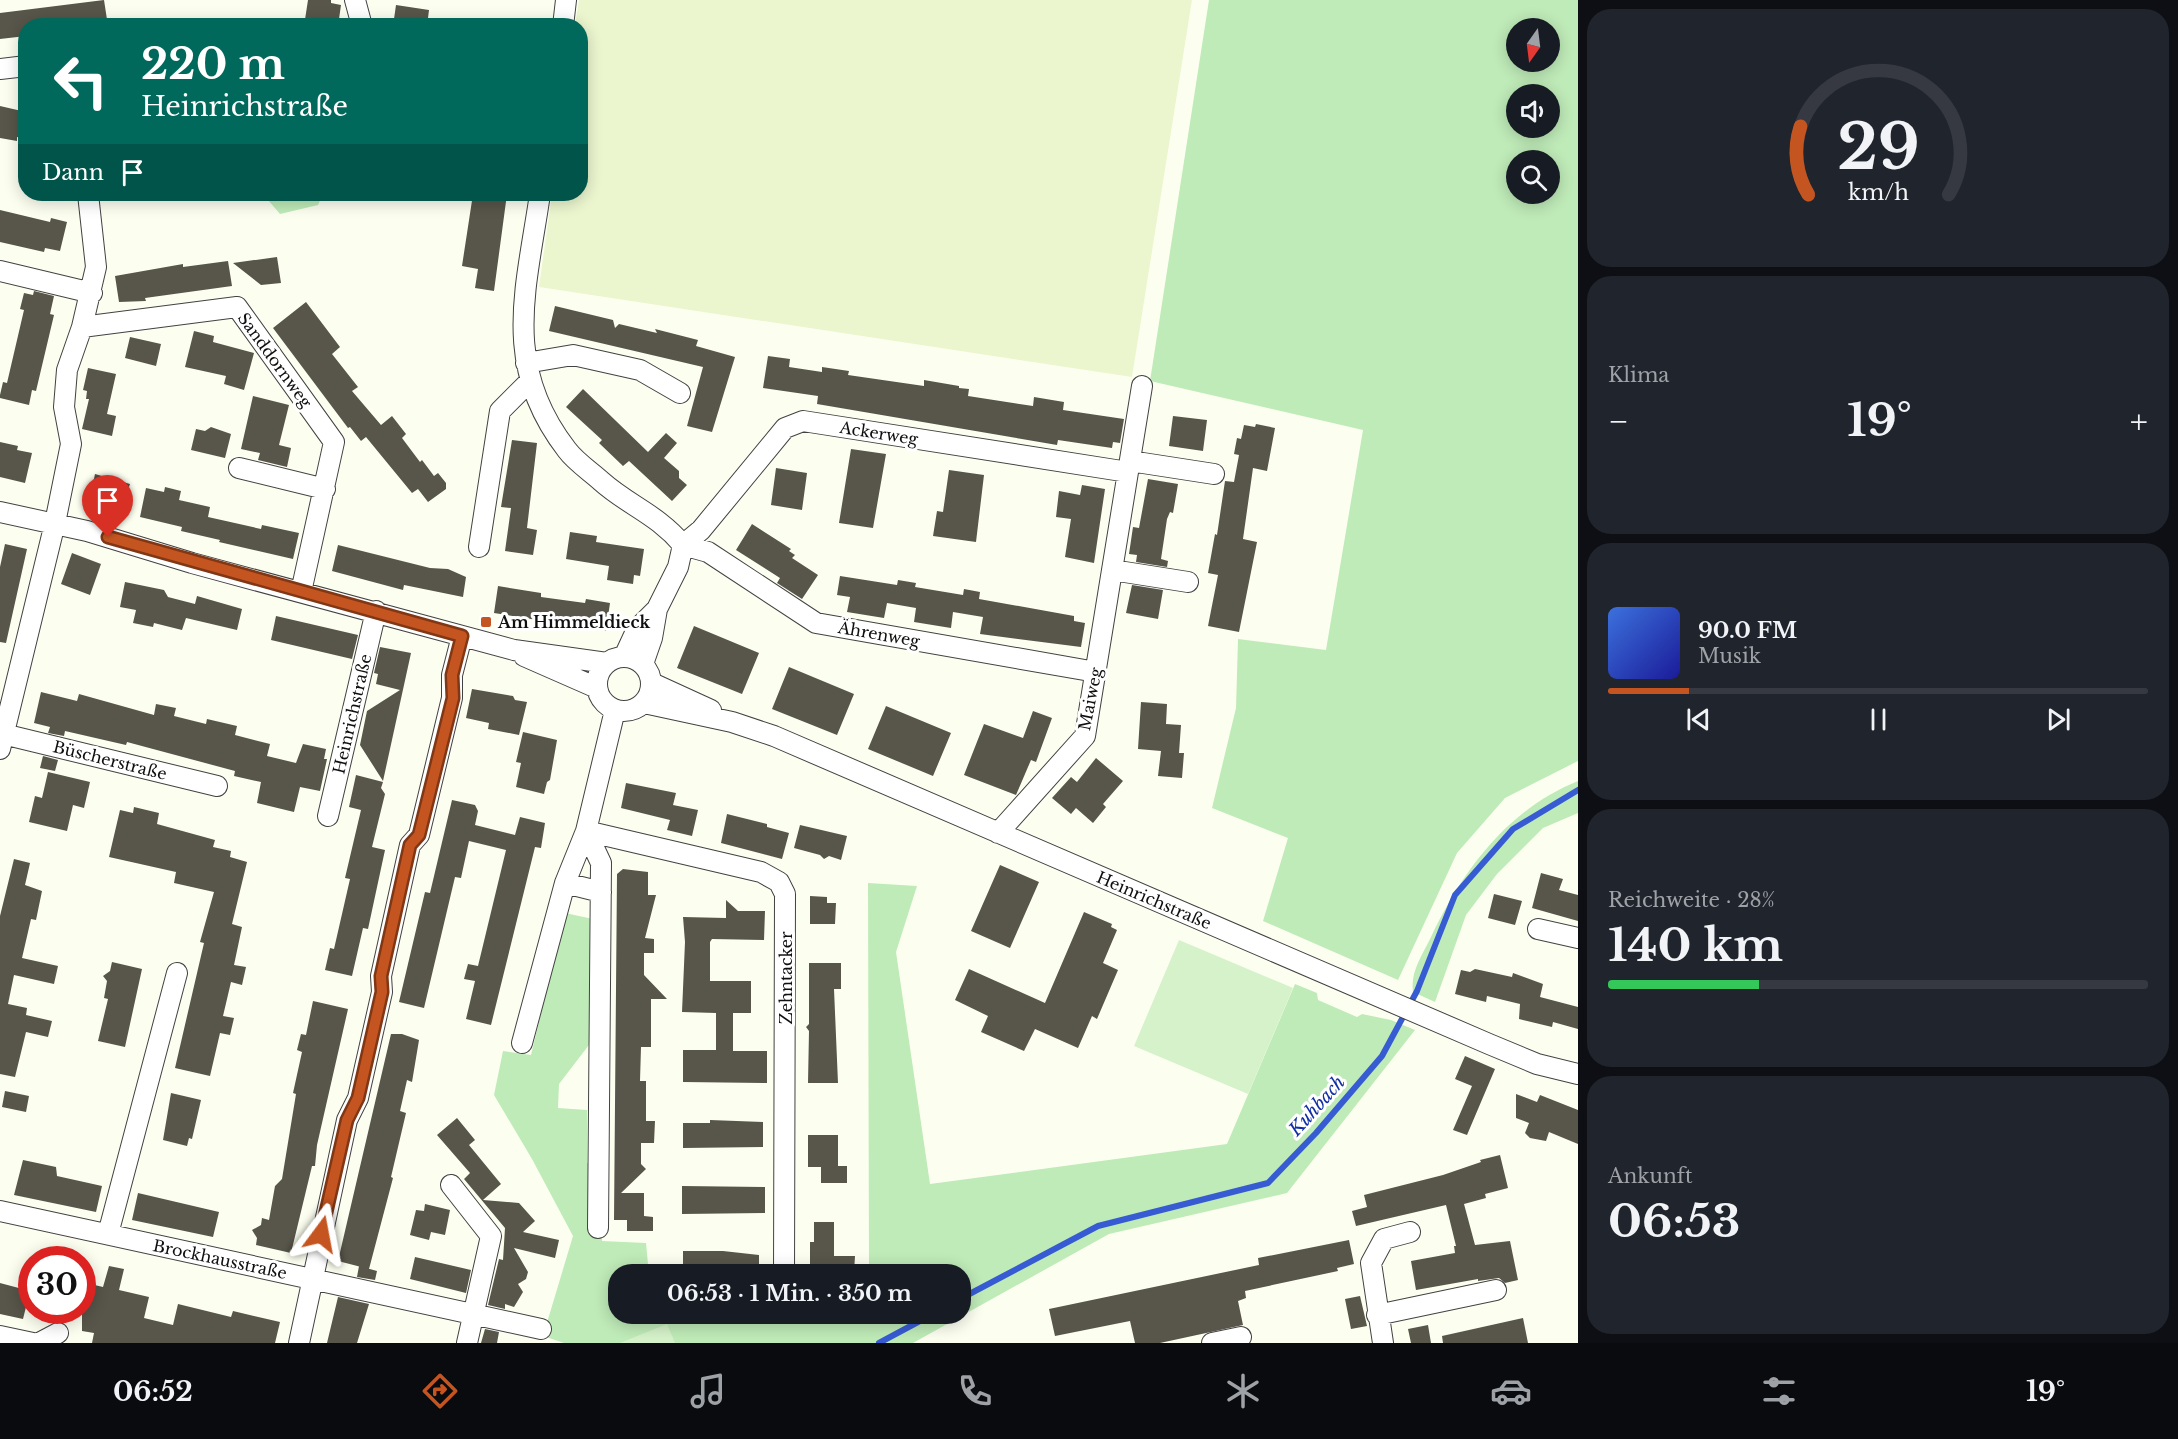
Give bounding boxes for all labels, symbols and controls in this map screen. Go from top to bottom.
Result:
north arrow [1506,18,1560,72]
map controls [1506,18,1560,204]
text: 220 m [141,38,285,90]
icon: left [42,42,120,120]
button: sound [1506,84,1560,138]
text: Heinrichstraße [141,90,348,123]
text: 29 [1837,108,1919,186]
button: search [1506,150,1560,204]
icon: arrive [116,156,149,189]
text: Dann [42,159,104,186]
text: km/h [1848,179,1909,206]
street label: Sanddornweg [234,309,316,412]
text: Klima [1608,363,1669,387]
text: 19° [1847,392,1912,448]
text: − [1608,401,1629,442]
text: + [2130,401,2148,442]
street label: Ackerweg [838,417,920,449]
pin [82,475,133,537]
icon: arrive [91,484,124,517]
place label: Am Himmeldieck [497,612,650,632]
marker: Am Himmeldieck [479,615,493,629]
street label: Ährenweg [836,617,922,651]
text: 90.0 FM [1698,617,1797,644]
text: Musik [1698,644,1761,668]
street label: Heinrichstraße [328,652,376,776]
street label: Maiweg [1074,665,1106,732]
icon: previous [1682,703,1715,736]
icon: pause [1862,703,1895,736]
icon: next [2042,703,2075,736]
street label: Büscherstraße [51,736,169,784]
street label: Heinrichstraße [1094,867,1214,933]
text: Reichweite · 28% [1608,888,1775,912]
text: 140 km [1608,917,1783,973]
street label: Zehntacker [776,931,796,1025]
water label: Kuhbach [1284,1071,1350,1141]
text: Ankunft [1608,1164,1693,1188]
text: 06:53 [1608,1193,1741,1249]
position arrow [289,1202,353,1266]
street label: Brockhausstraße [151,1235,289,1283]
speed limit sign: 30 [18,1246,96,1324]
text: 06:53 · 1 Min. · 350 m [667,1280,912,1307]
icon: directions [419,1370,461,1412]
icon: music [687,1370,729,1412]
icon: phone [954,1370,996,1412]
icon: climate [1222,1370,1264,1412]
icon: car [1490,1370,1532,1412]
icon: filters [1758,1370,1800,1412]
text: 06:52 [113,1375,193,1408]
text: 19° [2026,1375,2065,1408]

